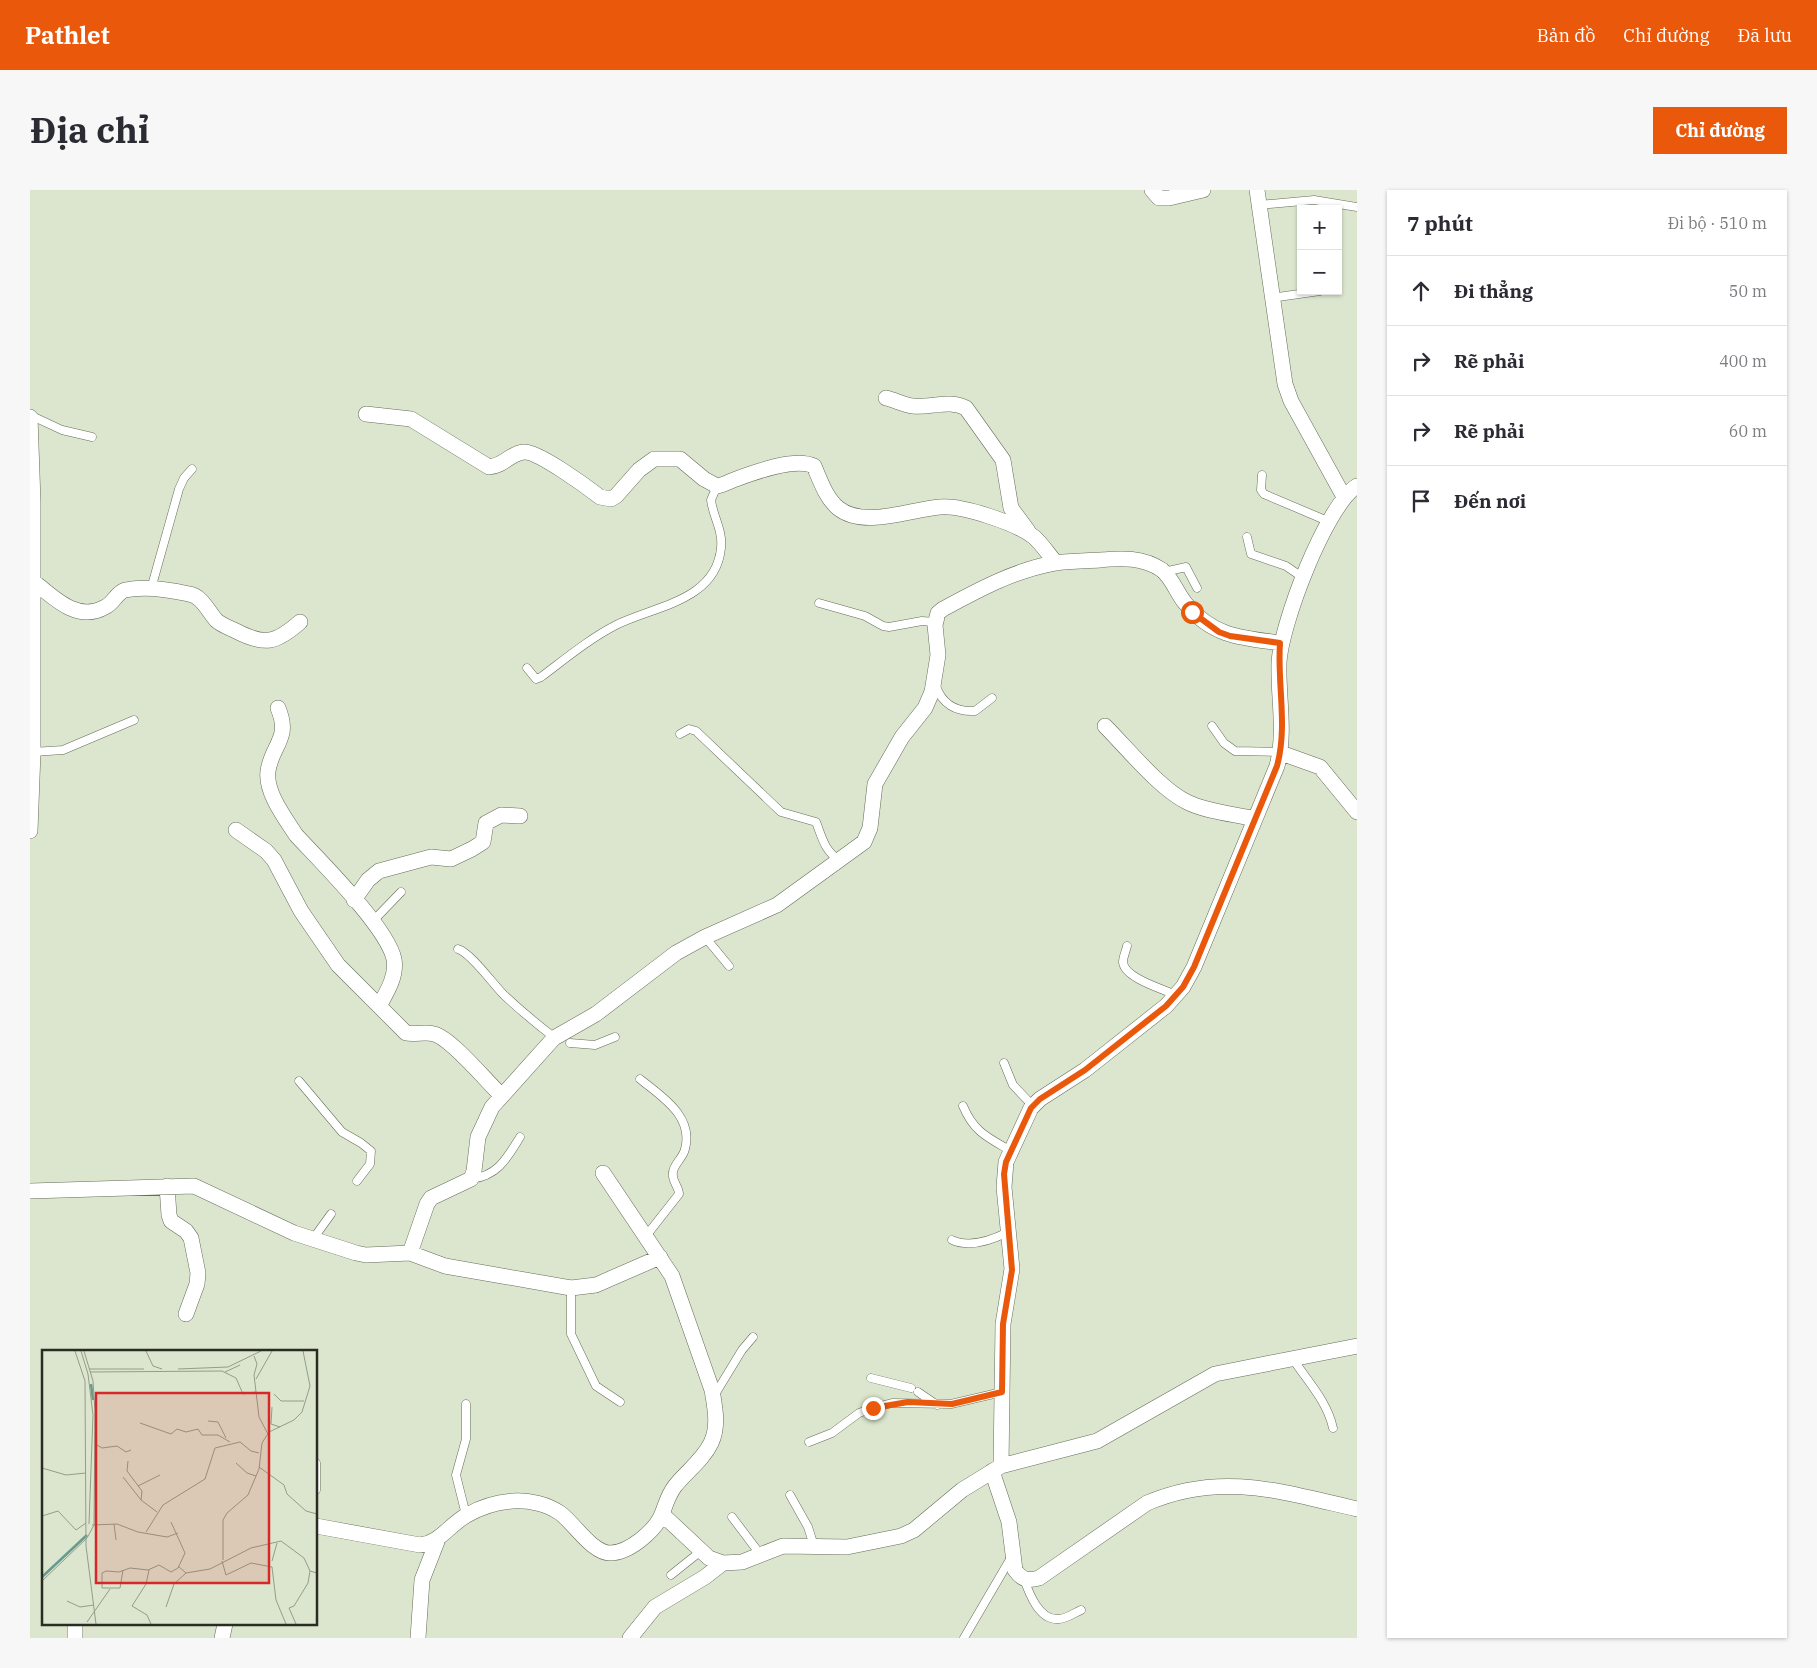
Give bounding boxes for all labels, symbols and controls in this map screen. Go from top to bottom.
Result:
text: Pathlet [25,19,110,51]
text: Bản đồ [1537,24,1595,47]
text: Chỉ đường [1623,24,1710,47]
text: Đã lưu [1738,24,1792,47]
text: Địa chỉ [30,107,150,153]
button: Chỉ đường [1653,107,1787,154]
map controls [1297,205,1342,295]
button: + [1297,205,1342,250]
text: 7 phút [1407,209,1473,237]
text: Đi bộ · 510 m [1668,213,1767,233]
button: − [1297,250,1342,295]
icon: ahead [1407,277,1435,305]
text: Đi thẳng [1454,279,1533,303]
text: 50 m [1729,281,1767,301]
icon: right [1407,347,1435,375]
text: Rẽ phải [1454,349,1524,373]
text: 400 m [1719,351,1767,371]
icon: right [1407,417,1435,445]
text: Rẽ phải [1454,419,1524,443]
text: 60 m [1729,421,1767,441]
icon: arrive [1407,487,1435,515]
text: Đến nơi [1454,489,1526,513]
route start [1181,601,1204,624]
inset map [42,1350,318,1626]
route end [862,1397,885,1420]

